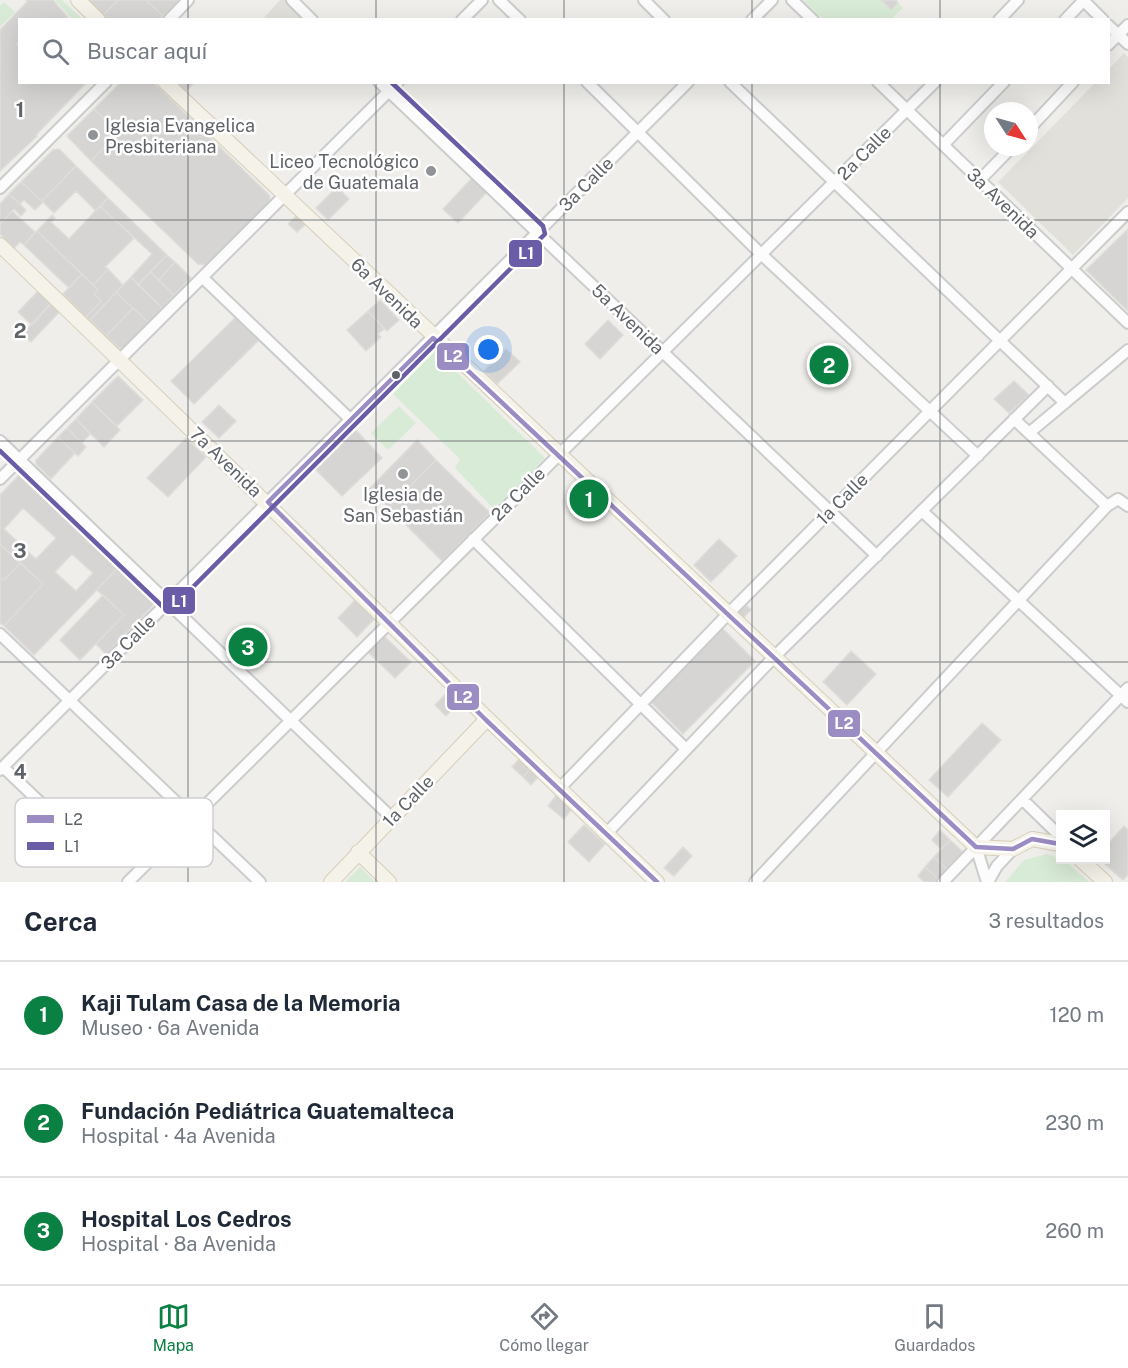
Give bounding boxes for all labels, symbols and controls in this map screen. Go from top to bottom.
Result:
search box [18,18,1110,84]
icon: search [39,35,72,68]
text: Buscar aquí [87,38,207,64]
text: 1 [16,98,24,122]
north arrow [984,102,1038,156]
place label: Iglesia Evangelica Presbiteriana [105,115,255,157]
street label: 2a Calle [833,122,895,184]
marker: Iglesia Evangelica Presbiteriana [86,128,100,142]
place label: Liceo Tecnológico de Guatemala [269,151,419,193]
street label: 3a Calle [554,152,618,216]
street label: 3a Avenida [963,163,1043,243]
marker: Liceo Tecnológico de Guatemala [424,164,438,178]
line badge: L1 [508,239,543,268]
text: L1 [518,244,534,263]
street label: 6a Avenida [347,254,427,332]
street label: 5a Avenida [588,279,668,359]
text: 2 [14,319,26,343]
your location [474,335,503,364]
line badge: L2 [436,342,470,371]
pin: 2 [810,342,848,388]
text: L2 [443,347,463,366]
unlabelled marker [390,369,402,381]
street label: 7a Avenida [186,423,266,501]
street label: 2a Calle [487,463,549,525]
marker: Iglesia de San Sebastián [396,467,410,481]
street label: 1a Calle [812,469,872,529]
pin: 1 [570,476,608,522]
place label: Iglesia de San Sebastián [343,484,463,526]
text: 3 [13,539,27,563]
line badge: L1 [162,586,196,615]
text: L1 [171,592,187,611]
street label: 3a Calle [96,610,160,674]
pin: 3 [228,624,268,670]
line badge: L2 [446,683,480,711]
text: L2 [453,688,473,707]
line badge: L2 [827,709,861,738]
text: L2 [834,714,854,733]
text: 4 [13,760,27,784]
street label: 1a Calle [378,771,438,831]
legend [15,798,213,867]
text: L2 [64,810,83,829]
map controls [1056,810,1110,864]
button: layers [1056,810,1110,864]
text: L1 [64,837,80,856]
text: Cerca [24,906,97,937]
text: 3 resultados [988,909,1104,933]
text: Kaji Tulam Casa de la Memoria [81,990,400,1016]
text: 1 [39,1003,48,1027]
text: 120 m [1050,1003,1104,1027]
text: Museo · 6a Avenida [81,1016,259,1040]
text: Fundación Pediátrica Guatemalteca [81,1098,454,1124]
text: 2 [37,1111,50,1135]
text: 230 m [1045,1111,1104,1135]
text: Hospital · 4a Avenida [81,1124,276,1148]
text: Hospital Los Cedros [81,1206,292,1232]
text: 3 [37,1219,50,1243]
text: 260 m [1045,1219,1104,1243]
text: Hospital · 8a Avenida [81,1232,276,1256]
tab: Mapa [153,1300,194,1355]
tab: Cómo llegar [499,1300,589,1355]
tab: Guardados [894,1300,975,1355]

